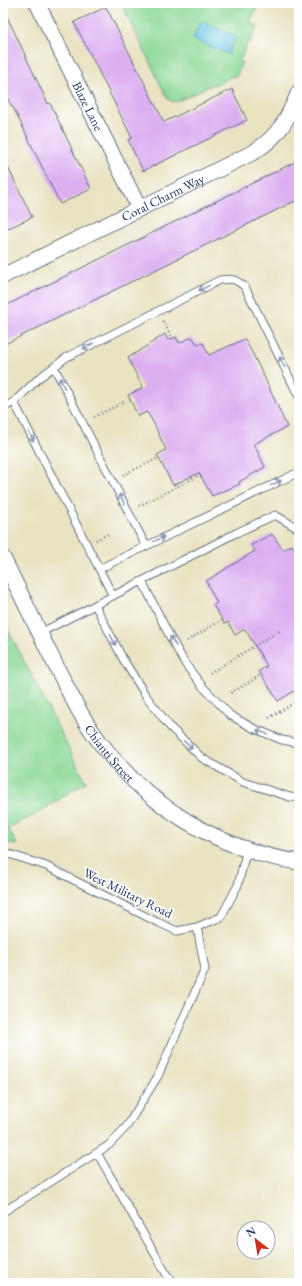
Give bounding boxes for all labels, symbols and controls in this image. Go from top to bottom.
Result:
street label: Blaze Lane [69,78,108,133]
street label: Coral Charm Way [118,169,207,225]
one-way arrow [198,285,210,292]
one-way arrow [82,343,94,351]
one-way arrow [278,357,285,369]
one-way arrow [58,377,65,389]
one-way arrow [28,429,35,441]
one-way arrow [270,479,282,486]
one-way arrow [117,493,125,505]
one-way arrow [153,535,165,542]
one-way arrow [109,634,117,646]
one-way arrow [168,635,176,647]
street label: Chianti Street [81,721,138,785]
one-way arrow [256,728,268,735]
one-way arrow [183,740,193,749]
street label: West Military Road [81,864,176,922]
north arrow [236,1220,276,1260]
text: N [243,1223,258,1240]

